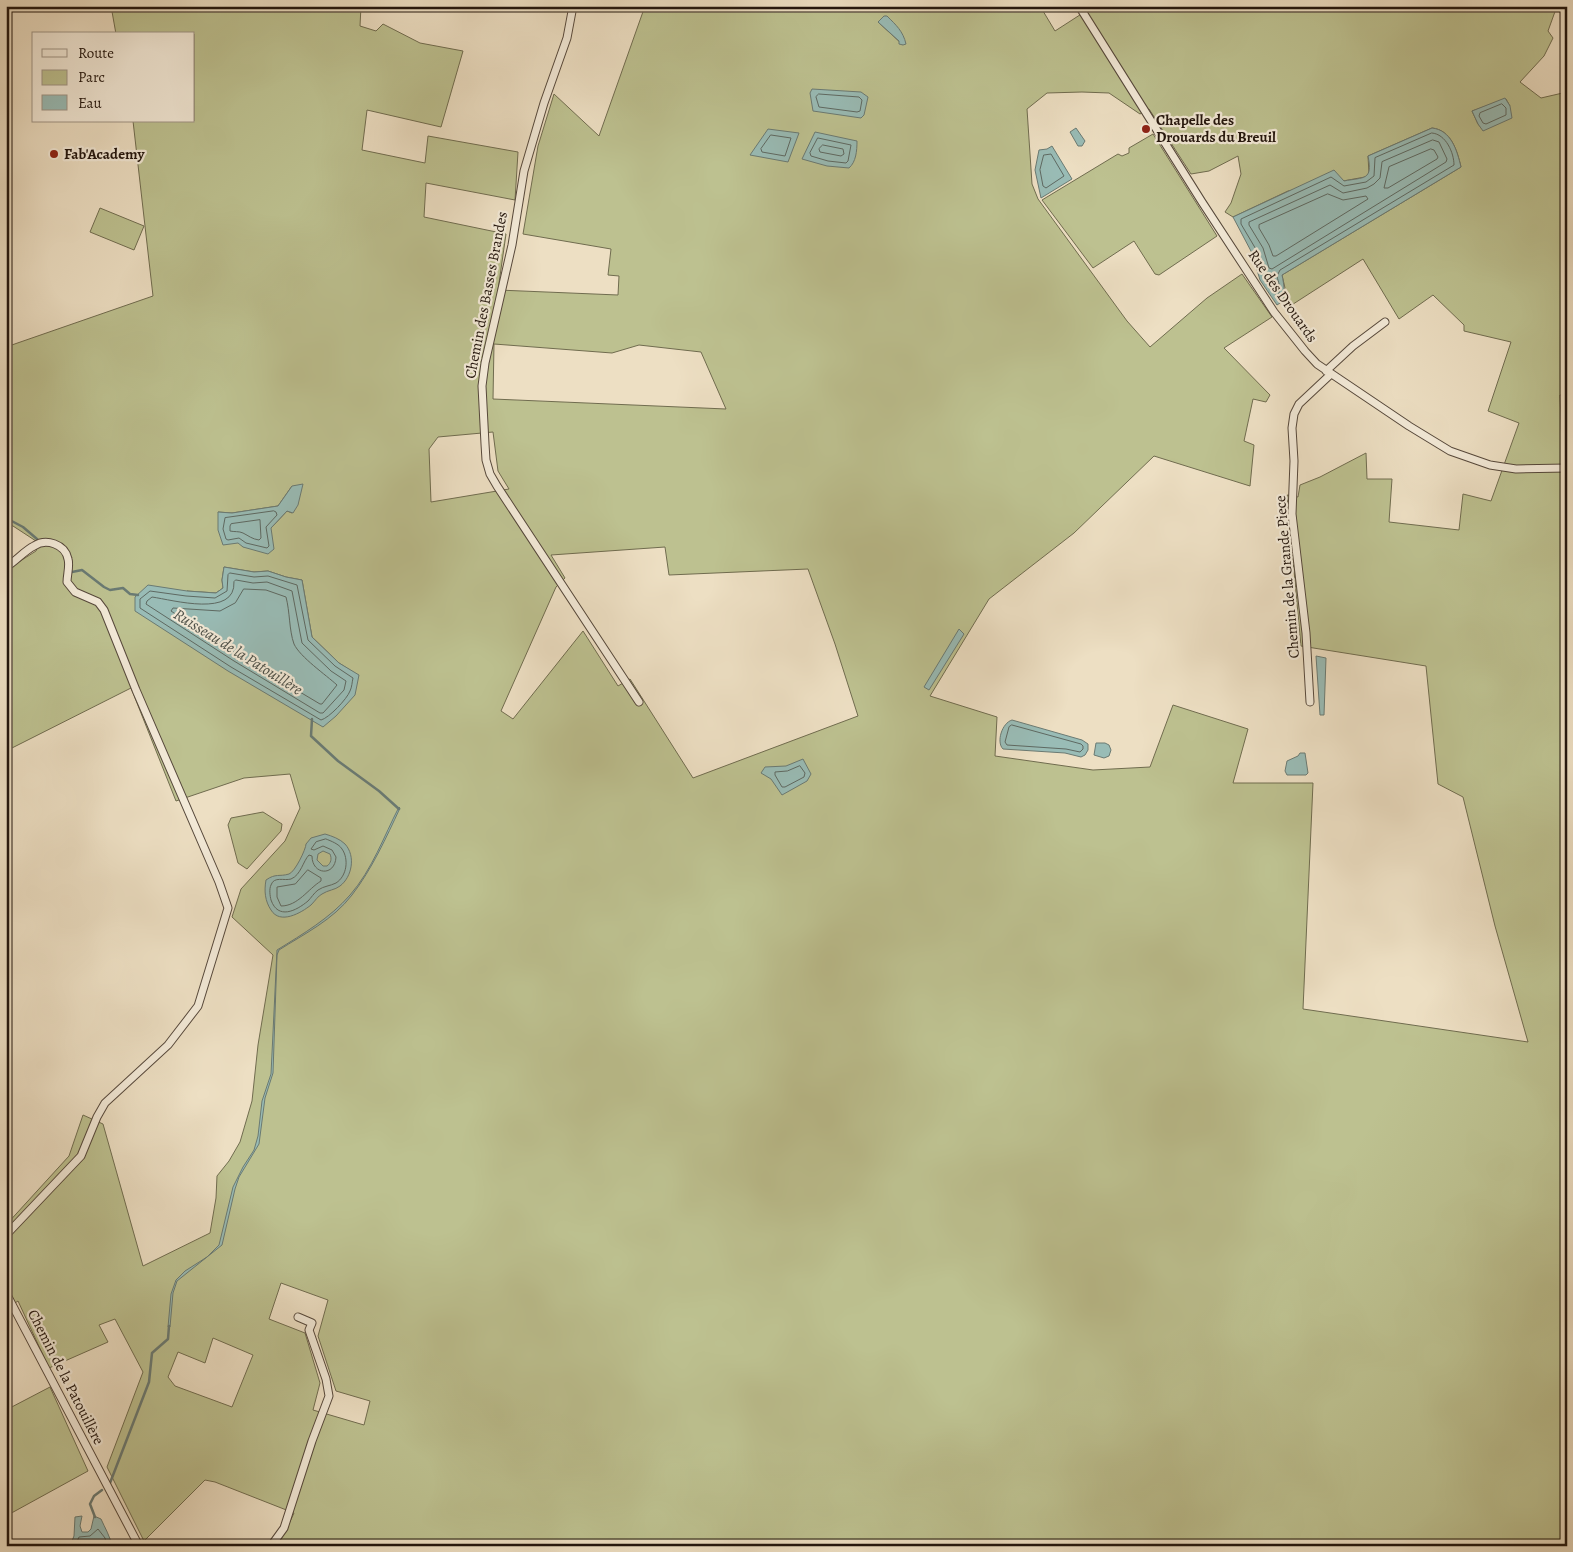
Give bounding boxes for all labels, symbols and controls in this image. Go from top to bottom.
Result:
legend [32,32,195,122]
text: Route [78,43,114,63]
text: Parc [78,67,105,87]
text: Eau [78,93,103,113]
place label: Chapelle des Drouards du Breuil [1156,110,1276,147]
marker: Chapelle des Drouards du Breuil [1140,123,1152,135]
place label: Fab'Academy [64,144,145,164]
marker: Fab'Academy [48,148,60,160]
street label: Chemin des Basses Brandes [460,210,512,380]
street label: Rue des Drouards [1244,246,1322,346]
street label: Chemin de la Grande Piece [1270,494,1304,659]
water label: Ruisseau de la Patouillère [169,603,307,701]
street label: Chemin de la Patouillère [23,1306,109,1448]

